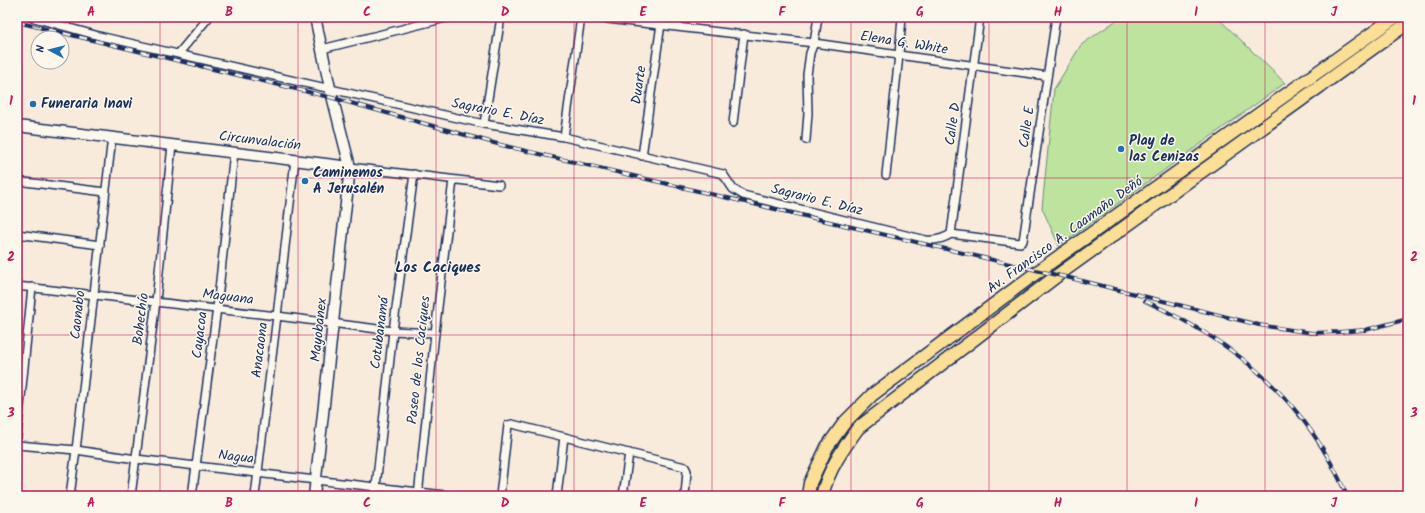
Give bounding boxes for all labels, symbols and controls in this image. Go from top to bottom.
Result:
text: A [87,2,95,23]
text: B [225,2,233,23]
text: C [363,2,371,23]
text: D [501,2,510,23]
text: E [639,2,647,23]
text: F [778,2,786,23]
text: G [916,2,924,23]
text: H [1054,2,1063,23]
text: I [1194,2,1198,23]
text: J [1331,2,1338,23]
street label: Elena G. White [859,25,950,61]
north arrow [30,30,70,70]
text: N [32,44,50,53]
street label: Duarte [625,64,653,106]
text: 1 [9,91,13,112]
text: 1 [1412,91,1416,112]
street label: Sagrario E. Díaz [450,92,546,132]
place label: Funeraria Inavi [41,93,133,115]
marker: Funeraria Inavi [28,99,38,109]
street label: Calle D [939,101,967,147]
street label: Calle E [1013,104,1041,149]
street label: Circunvalación [218,125,302,157]
place label: Play de las Cenizas [1129,130,1200,168]
marker: Play de las Cenizas [1116,144,1126,154]
place label: Caminemos A Jerusalén [313,162,384,200]
street label: Av. Francisco A. Caamaño Deñó [982,170,1148,299]
marker: Caminemos A Jerusalén [300,176,310,186]
street label: Sagrario E. Díaz [769,178,865,222]
text: 2 [7,247,15,268]
text: 2 [1410,247,1418,268]
district label: Los Caciques [395,256,481,280]
street label: Maguana [201,283,255,311]
street label: Caonabo [64,289,92,341]
street label: Bohechío [127,292,155,346]
street label: Cotubanamá [365,294,396,370]
street label: Paseo de los Caciques [401,295,437,425]
street label: Mayobanex [305,296,333,363]
street label: Cayacoa [186,310,214,360]
street label: Anacaona [246,321,274,379]
text: 3 [6,403,15,424]
text: 3 [1409,403,1418,424]
street label: Nagua [217,444,255,470]
text: A [87,493,95,513]
text: B [225,493,233,513]
text: C [363,493,371,513]
text: D [501,493,510,513]
text: E [639,493,647,513]
text: F [778,493,786,513]
text: G [916,493,924,513]
text: H [1054,493,1063,513]
text: I [1194,493,1198,513]
text: J [1331,493,1338,513]

